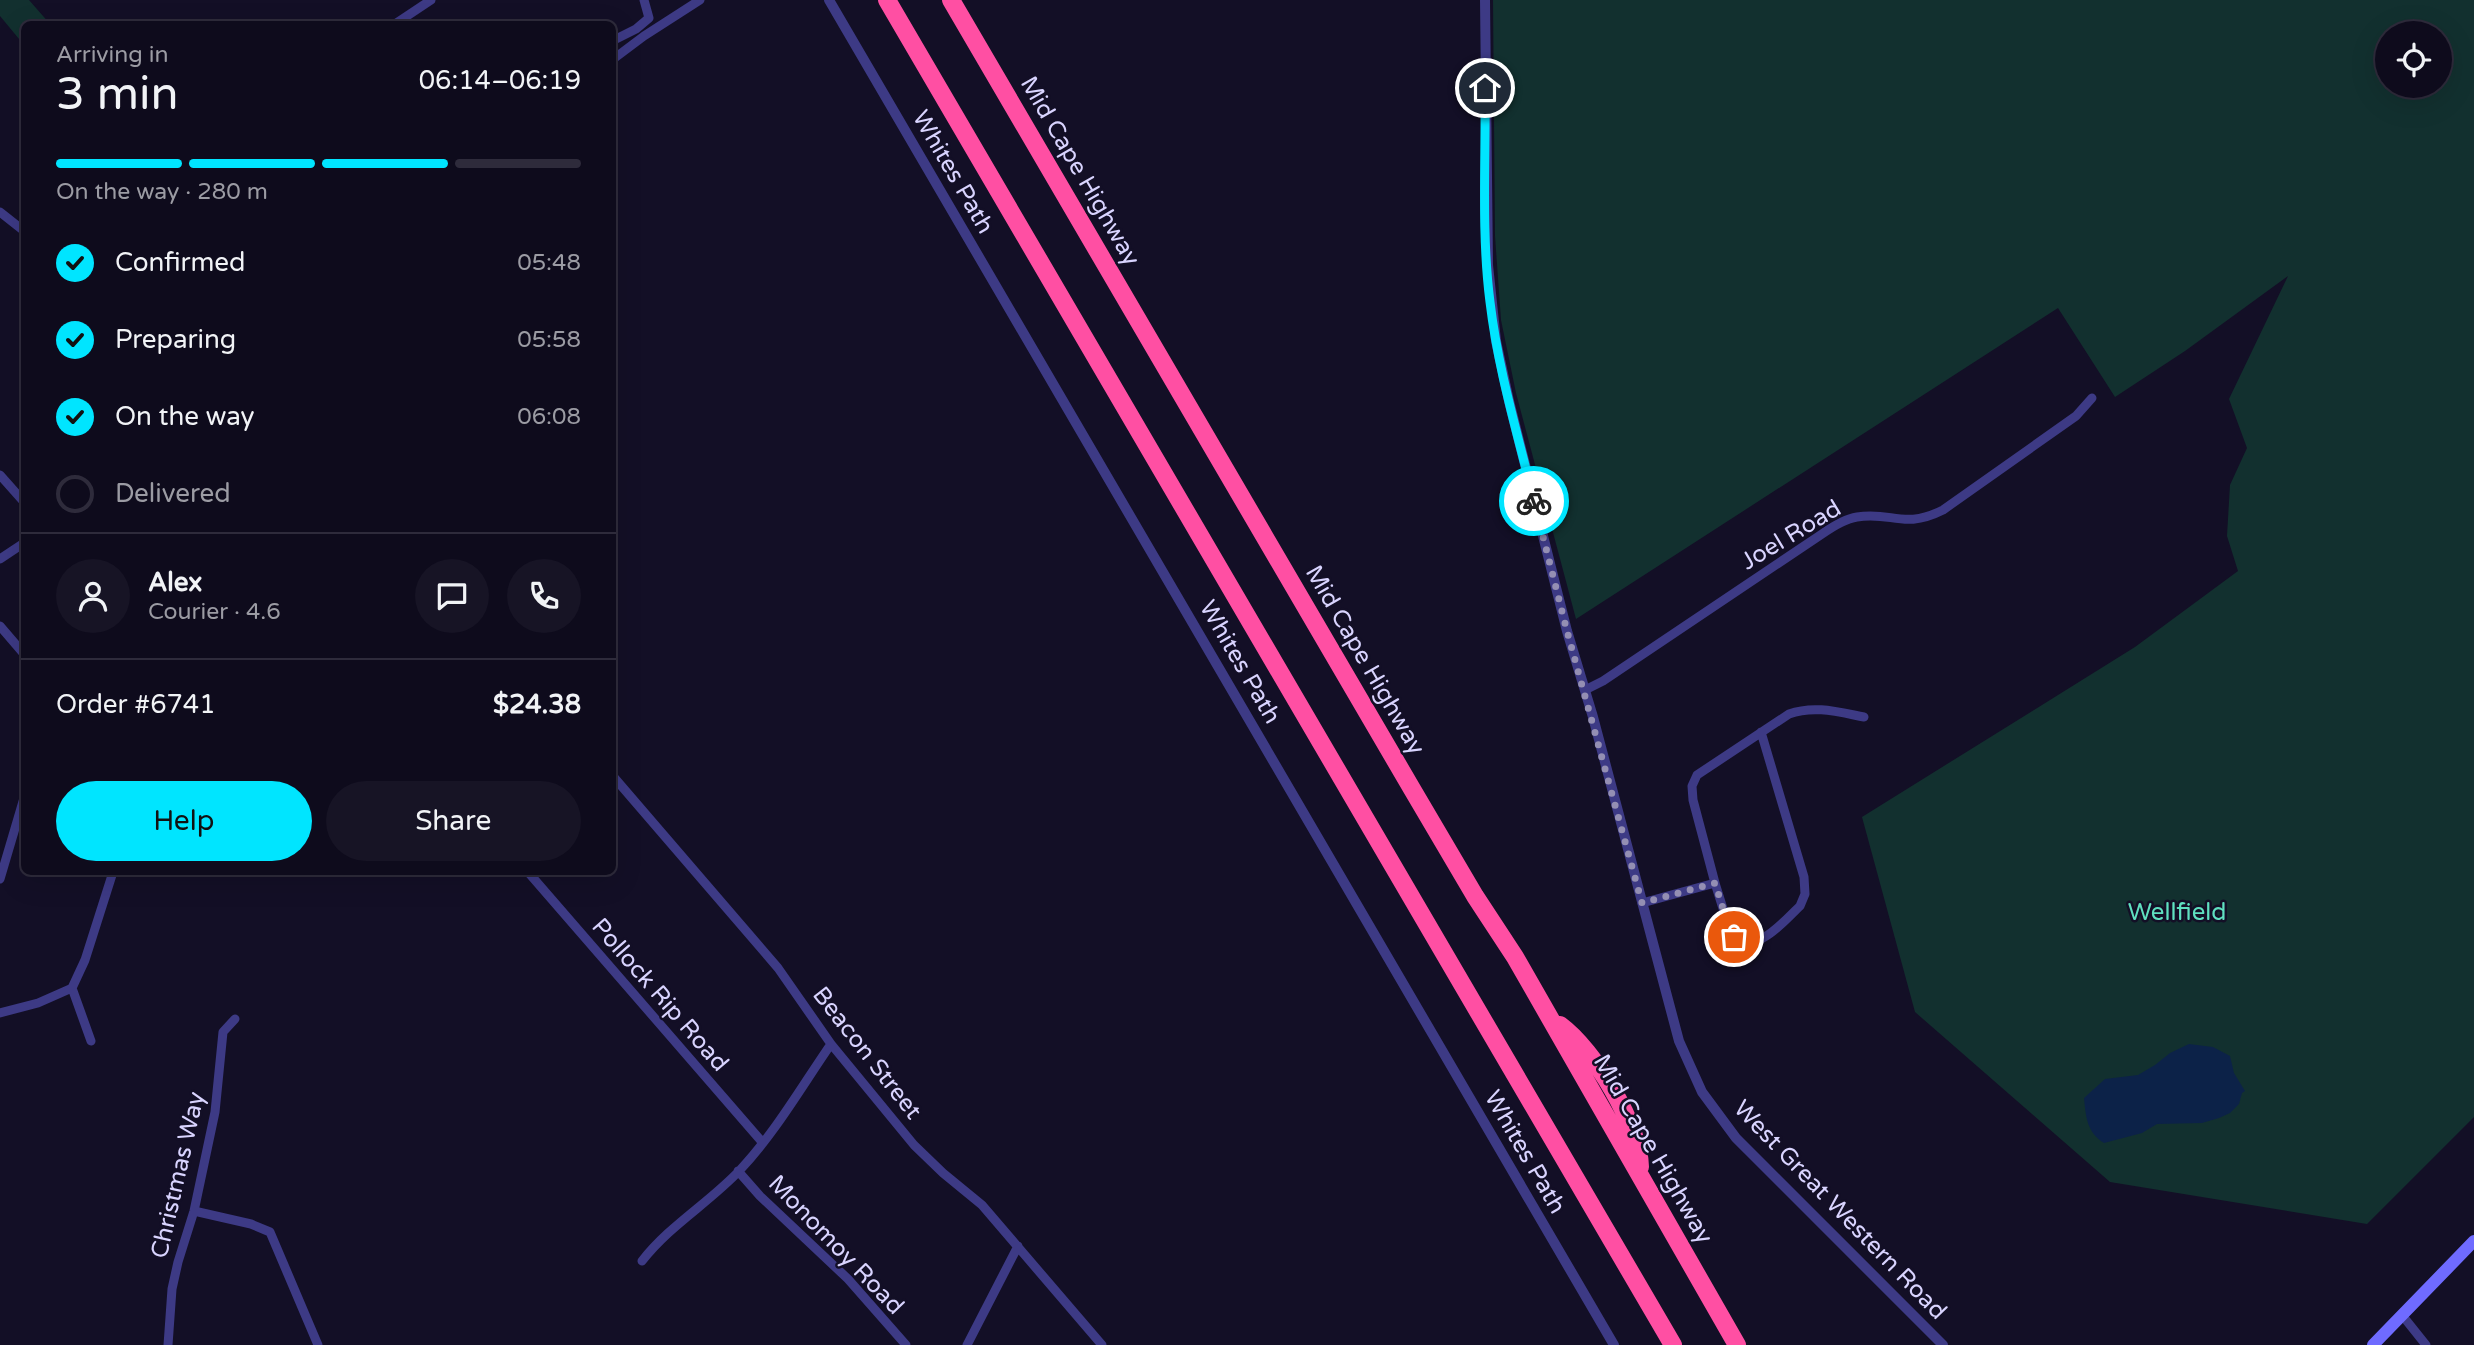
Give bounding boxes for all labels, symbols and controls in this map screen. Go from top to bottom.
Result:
map controls [2375,21,2452,98]
button: locate [2375,21,2452,98]
text: Arriving in [56,41,169,69]
pin [1455,58,1515,118]
text: 06:14–06:19 [419,65,581,96]
text: 3 min [56,67,179,122]
icon: home [1466,69,1504,107]
street label: Mid Cape Highway [1014,71,1146,271]
street label: Whites Path [906,105,1000,239]
text: On the way · 280 m [56,178,268,206]
icon: check [56,244,94,282]
text: Confirmed [115,247,245,278]
text: 05:48 [517,249,581,277]
icon: check [56,321,94,359]
text: Preparing [115,324,236,355]
text: 05:58 [517,326,581,354]
icon: check [56,398,94,436]
text: On the way [115,401,255,432]
text: 06:08 [517,403,581,431]
courier [1499,466,1569,536]
text: Delivered [115,478,231,509]
icon: bike [1515,482,1553,520]
street label: Joel Road [1736,494,1846,576]
button: person [56,559,130,633]
button: chat [415,559,489,633]
button: phone [507,559,581,633]
street label: Mid Cape Highway [1299,560,1431,760]
text: Alex [148,567,202,598]
street label: Whites Path [1193,595,1287,729]
text: Courier · 4.6 [148,598,281,626]
text: Order #6741 [56,689,216,720]
text: $24.38 [493,689,581,720]
button: Help [56,781,312,861]
button: Share [326,781,581,861]
park label: Wellfield [2128,898,2226,927]
pin [1704,907,1764,967]
street label: Pollock Rip Road [585,912,735,1078]
icon: bag [1715,918,1753,956]
street label: Beacon Street [806,981,928,1125]
street label: Mid Cape Highway [1587,1049,1719,1249]
street label: Whites Path [1478,1085,1572,1219]
street label: Christmas Way [145,1089,211,1261]
street label: West Great Western Road [1727,1094,1953,1326]
street label: Monomoy Road [762,1169,910,1321]

